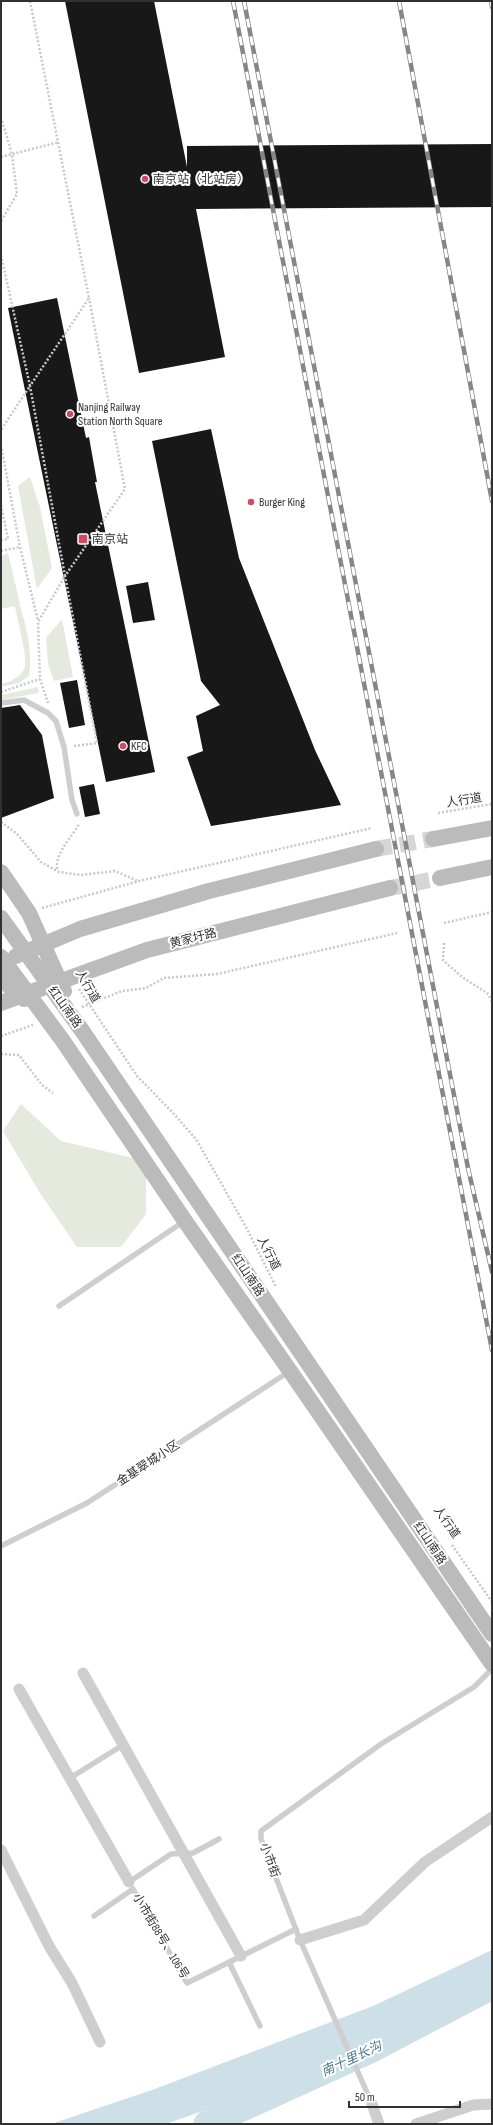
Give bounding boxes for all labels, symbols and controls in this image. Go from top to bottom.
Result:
place label: 南京站（北站房） [153,172,249,187]
marker: 南京站（北站房） [140,174,150,184]
place label: Nanjing Railway Station North Square [78,400,163,429]
marker: Nanjing Railway Station North Square [65,409,75,419]
place label: Burger King [259,495,305,510]
marker: Burger King [246,497,256,507]
place label: 南京站 [92,532,128,547]
marker: 南京站 [77,533,89,545]
place label: KFC [131,739,147,754]
marker: KFC [118,741,128,751]
street label: 人行道 [445,790,483,811]
street label: 黄家圩路 [168,925,218,952]
street label: 人行道 [72,967,103,1006]
street label: 红山南路 [44,983,85,1031]
street label: 人行道 [254,1234,283,1273]
street label: 红山南路 [228,1251,267,1299]
street label: 金基翠城小区 [114,1438,183,1489]
street label: 人行道 [430,1503,463,1541]
street label: 红山南路 [410,1519,449,1567]
street label: 小市街 [256,1841,283,1880]
street label: 小市街88号、106号 [129,1891,192,1982]
water label: 南十里长沟 [319,2037,386,2080]
scale bar [349,2083,460,2109]
text: 50 m [355,2090,375,2105]

